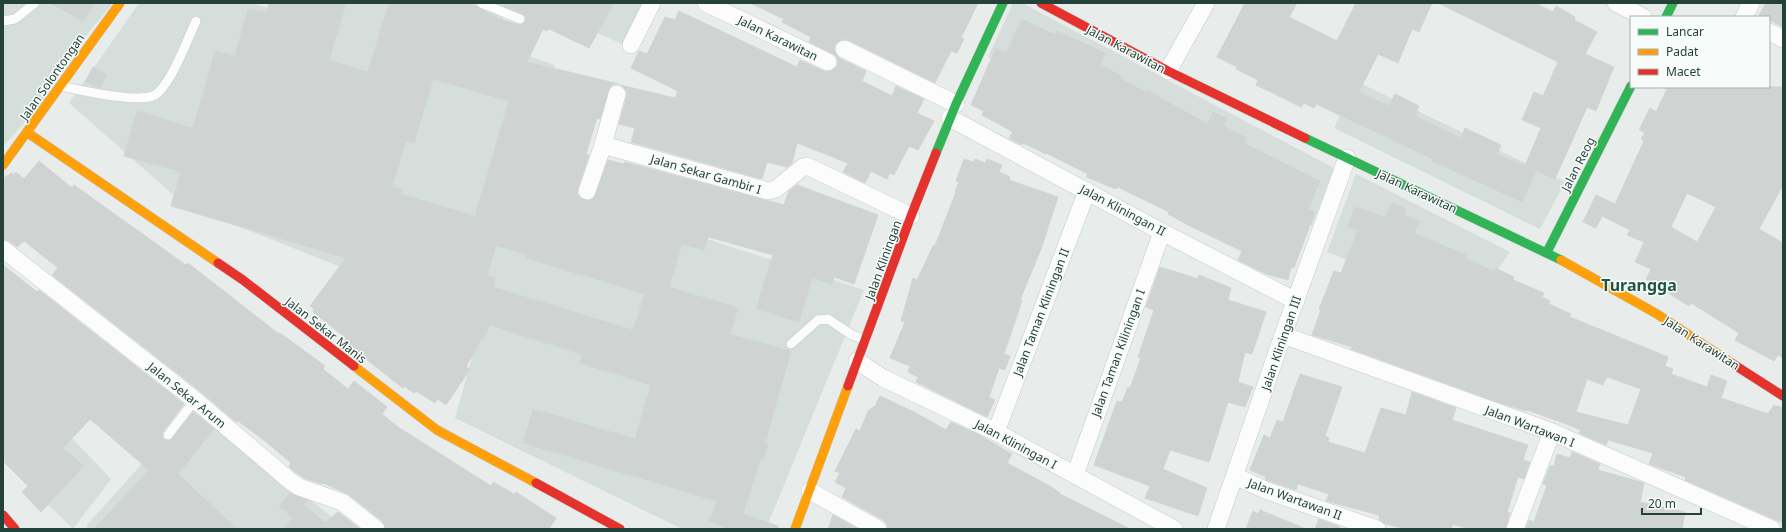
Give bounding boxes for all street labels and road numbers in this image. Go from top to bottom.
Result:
street label: Jalan Karawitan [734,11,821,65]
street label: Jalan Karawitan [1083,21,1168,77]
street label: Jalan Solontongan [15,30,88,125]
street label: Jalan Reog [1557,134,1599,195]
street label: Jalan Sekar Gambir I [648,150,763,198]
street label: Jalan Karawitan [1373,164,1460,217]
street label: Jalan Kliningan II [1076,180,1169,240]
street label: Jalan Kliningan [860,218,905,303]
street label: Jalan Taman Kliningan II [1008,246,1073,379]
street label: Jalan Taman Kiliningan I [1087,287,1149,420]
street label: Jalan Sekar Manis [281,292,370,367]
street label: Jalan Kliningan III [1257,294,1305,393]
street label: Jalan Karawitan [1660,312,1743,374]
street label: Jalan Sekar Arum [143,357,230,432]
street label: Jalan Wartawan I [1482,401,1577,451]
street label: Jalan Kliningan I [971,415,1060,473]
street label: Jalan Wartawan II [1245,474,1344,524]

